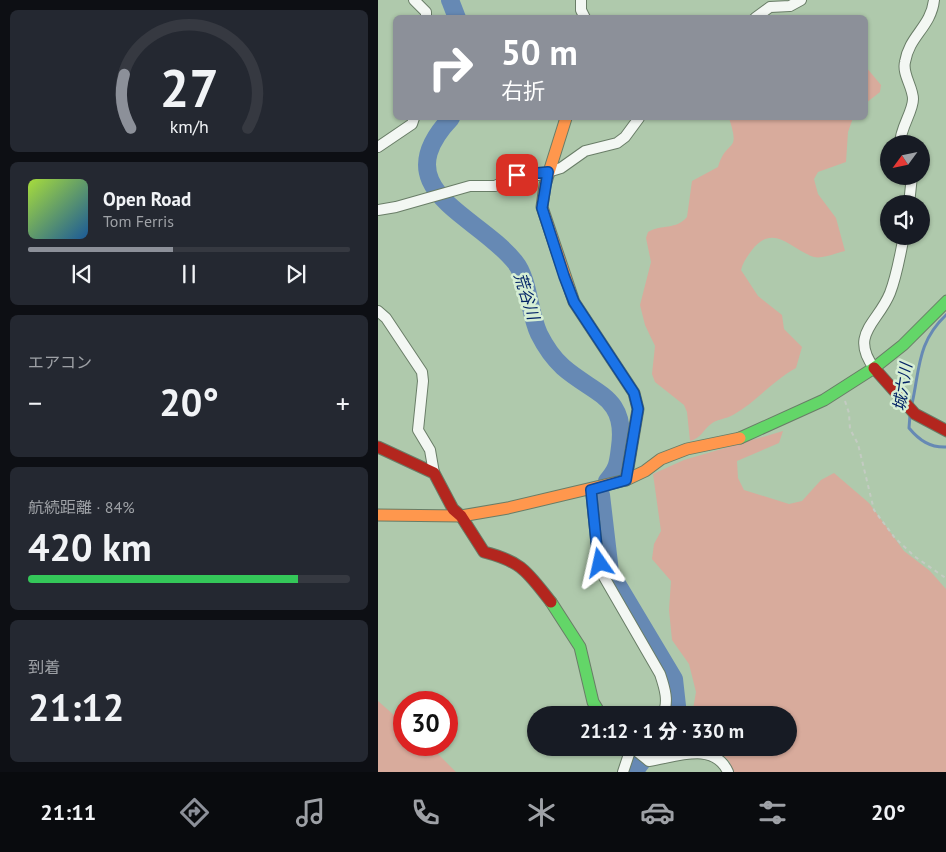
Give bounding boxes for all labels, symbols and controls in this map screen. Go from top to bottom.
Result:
text: 50 m [501,29,578,75]
icon: right [418,35,483,100]
text: 27 [160,54,218,121]
text: 右折 [501,77,545,105]
text: km/h [169,115,209,138]
north arrow [880,135,930,185]
map controls [880,135,930,245]
pin [496,154,538,196]
icon: arrive [503,161,531,189]
text: Open Road [103,187,191,211]
button: sound [880,195,930,245]
text: Tom Ferris [103,211,174,231]
icon: previous [68,260,96,288]
icon: pause [175,260,203,288]
icon: next [282,260,310,288]
water label: 荒谷川 [510,270,545,324]
text: エアコン [28,352,92,372]
water label: 城六川 [888,360,916,412]
text: 20° [159,377,219,426]
text: − [28,384,42,421]
text: + [336,384,350,421]
text: 航続距離 · 84% [28,497,135,517]
text: 420 km [28,522,152,571]
position arrow [573,536,625,588]
text: 到着 [28,657,60,677]
text: 21:12 [28,682,124,731]
speed limit sign: 30 [393,691,458,756]
text: 21:12 · 1 分 · 330 m [580,719,744,743]
icon: directions [177,795,212,830]
icon: music [293,795,328,830]
icon: phone [408,795,443,830]
icon: climate [524,795,559,830]
icon: car [640,795,675,830]
icon: filters [755,795,790,830]
text: 21:11 [40,798,96,826]
text: 20° [871,798,906,826]

